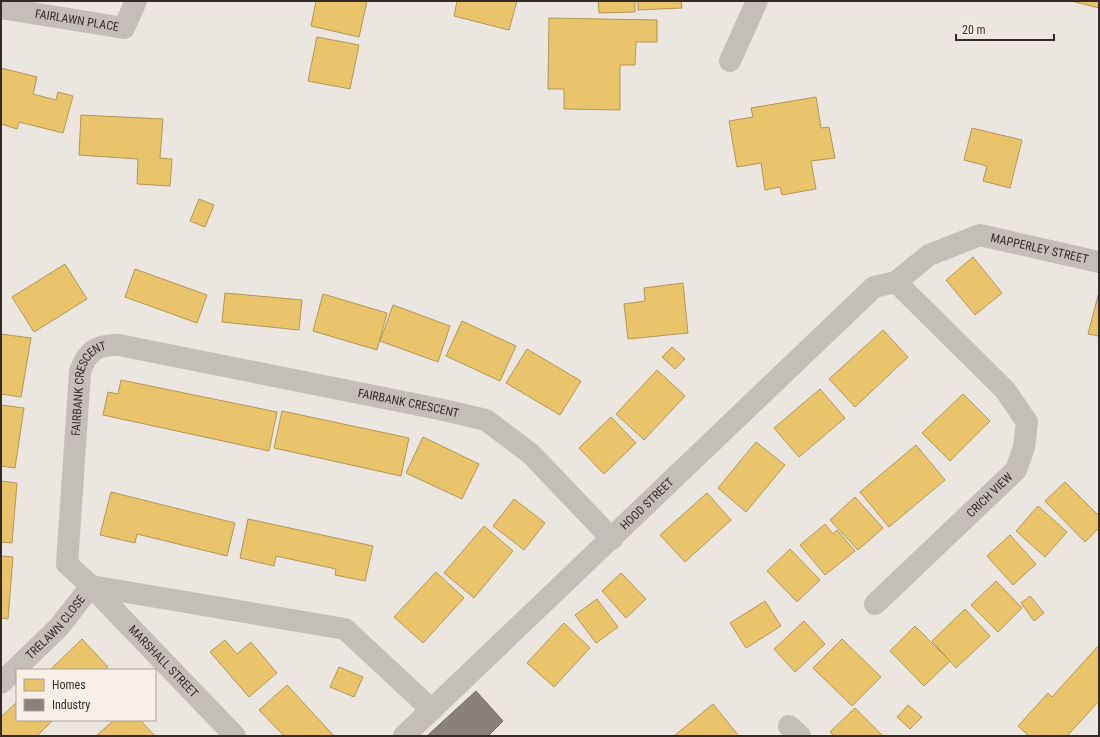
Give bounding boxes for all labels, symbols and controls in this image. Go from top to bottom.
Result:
street label: FAIRLAWN PLACE [34,7,120,34]
scale bar [956,16,1054,42]
text: 20 m [962,23,986,37]
street label: MAPPERLEY STREET [989,231,1090,266]
street label: FAIRBANK CRESCENT [69,339,108,436]
street label: FAIRBANK CRESCENT [357,386,460,420]
street label: CRICH VIEW [964,470,1015,520]
street label: HOOD STREET [617,475,677,533]
street label: TRELAWN CLOSE [23,592,88,662]
street label: MARSHALL STREET [125,622,201,700]
legend [16,669,156,721]
text: Homes [52,678,86,692]
text: Industry [52,698,90,712]

